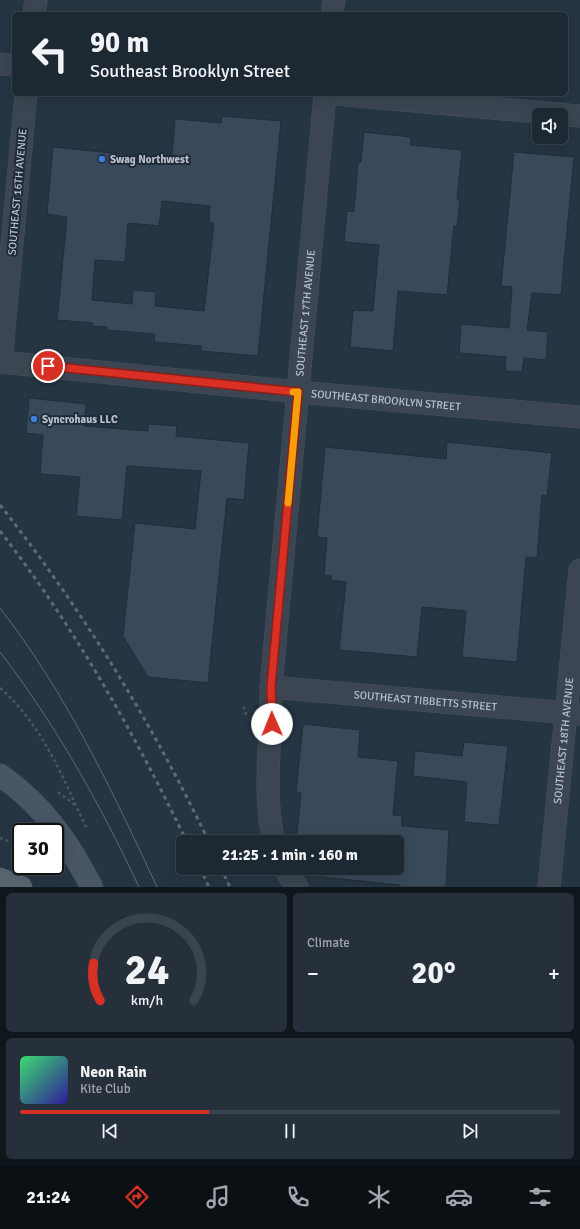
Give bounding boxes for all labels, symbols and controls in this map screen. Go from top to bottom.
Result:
text: 90 m [90,26,149,60]
icon: left [24,28,76,80]
text: Southeast Brooklyn Street [90,60,290,82]
map controls [532,108,568,144]
button: sound [532,108,568,144]
street label: SOUTHEAST 16TH AVENUE [5,128,30,256]
place label: Swag Northwest [110,153,189,166]
marker: Swag Northwest [97,154,107,164]
street label: SOUTHEAST 17TH AVENUE [293,249,318,377]
pin [31,349,65,383]
icon: arrive [37,355,59,377]
street label: SOUTHEAST BROOKLYN STREET [311,387,462,413]
place label: Syncrohaus LLC [42,413,118,426]
marker: Syncrohaus LLC [29,414,39,424]
street label: SOUTHEAST 18TH AVENUE [551,677,576,805]
street label: SOUTHEAST TIBBETTS STREET [353,688,498,714]
position arrow [251,703,293,745]
speed limit sign: 30 [12,823,64,875]
text: 21:25 · 1 min · 160 m [222,846,358,864]
text: Climate [307,935,350,951]
text: 24 [124,944,169,995]
text: 20° [411,955,456,992]
text: − [307,960,319,987]
text: + [548,960,560,987]
text: km/h [130,991,163,1008]
text: Neon Rain [80,1063,147,1081]
text: Kite Club [80,1081,131,1097]
icon: previous [99,1120,121,1142]
icon: pause [279,1120,301,1142]
icon: next [459,1120,481,1142]
icon: directions [123,1183,151,1211]
icon: music [204,1183,232,1211]
icon: phone [284,1183,312,1211]
icon: climate [365,1183,393,1211]
icon: car [445,1183,473,1211]
icon: filters [526,1183,554,1211]
text: 21:24 [26,1186,70,1208]

